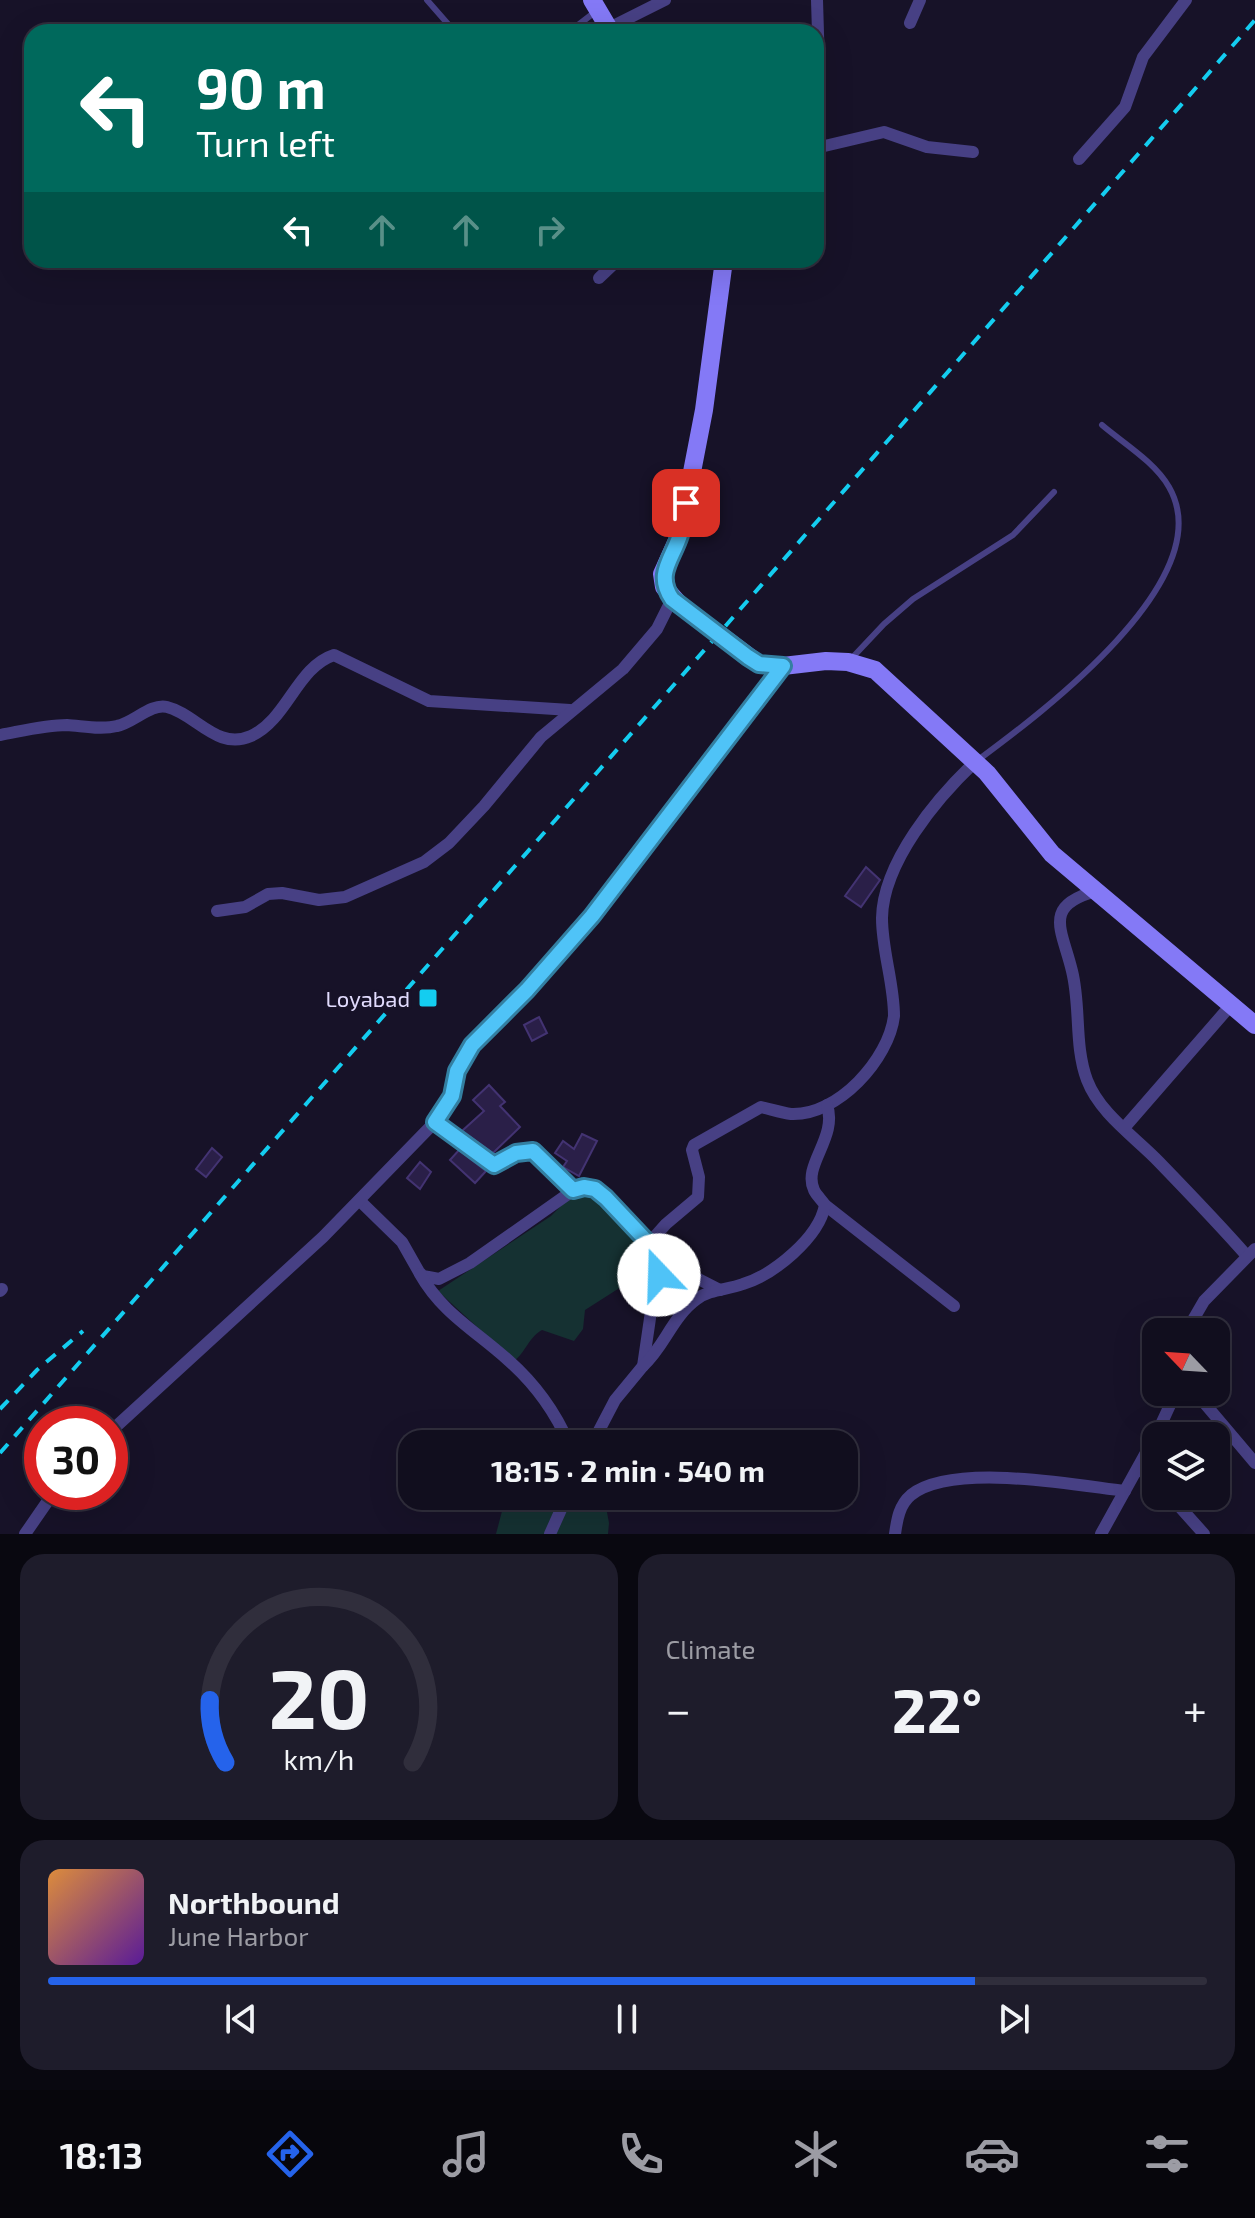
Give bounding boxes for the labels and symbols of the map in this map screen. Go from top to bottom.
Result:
pin [652,469,720,537]
place label: Loyabad [326,985,410,1011]
marker: Loyabad [417,987,439,1009]
position arrow [617,1233,701,1317]
north arrow [1142,1318,1230,1406]
speed limit sign: 30 [24,1406,128,1510]

